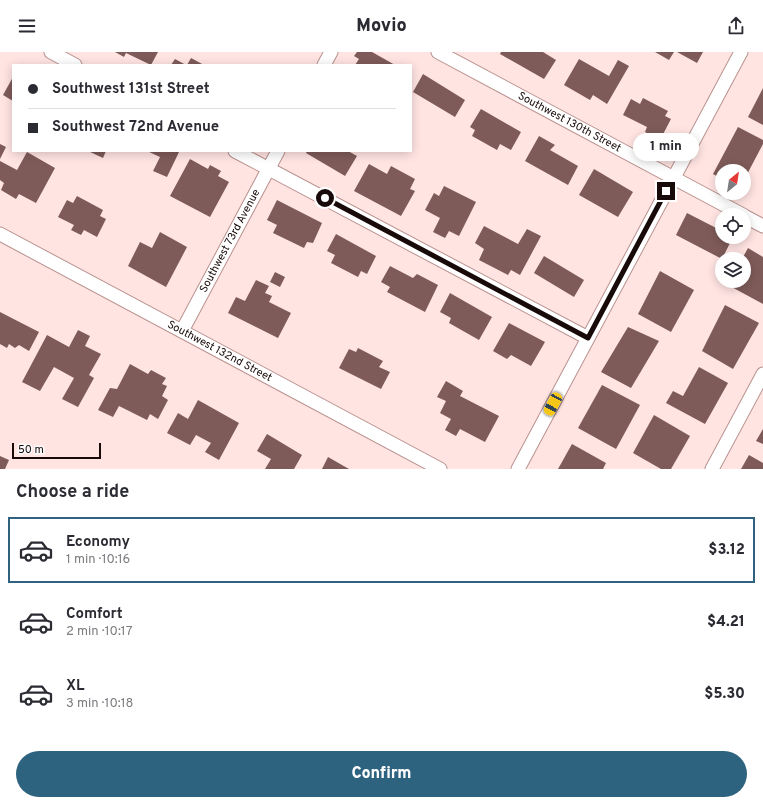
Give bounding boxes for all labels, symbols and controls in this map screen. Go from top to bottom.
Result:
icon: menu [16,15,38,37]
text: Movio [356,15,407,38]
icon: share [725,15,747,37]
text: Southwest 131st Street [52,80,210,99]
street label: Southwest 130th Street [515,89,623,155]
text: Southwest 72nd Avenue [52,118,219,137]
callout: 1 min [633,133,699,161]
text: 1 min [650,139,682,155]
north arrow [715,164,751,200]
map controls [715,164,751,288]
route end [657,182,675,200]
street label: Southwest 73rd Avenue [197,187,263,295]
route start [316,189,334,207]
button: locate [715,208,751,244]
button: layers [715,252,751,288]
street label: Southwest 132nd Street [165,318,275,385]
car [542,391,564,417]
scale bar [12,441,101,460]
text: 50 m [18,443,44,457]
text: Choose a ride [16,481,129,504]
icon: car [18,532,54,568]
text: Economy [66,533,130,552]
text: $3.12 [708,541,745,560]
text: 1 min · 10:16 [66,552,130,568]
icon: car [18,604,54,640]
text: Comfort [66,605,123,624]
text: $4.21 [707,613,745,632]
text: 2 min · 10:17 [66,624,132,640]
icon: car [18,676,54,712]
text: XL [66,677,84,696]
text: $5.30 [704,685,745,704]
text: 3 min · 10:18 [66,696,134,712]
button: Confirm [16,751,747,797]

